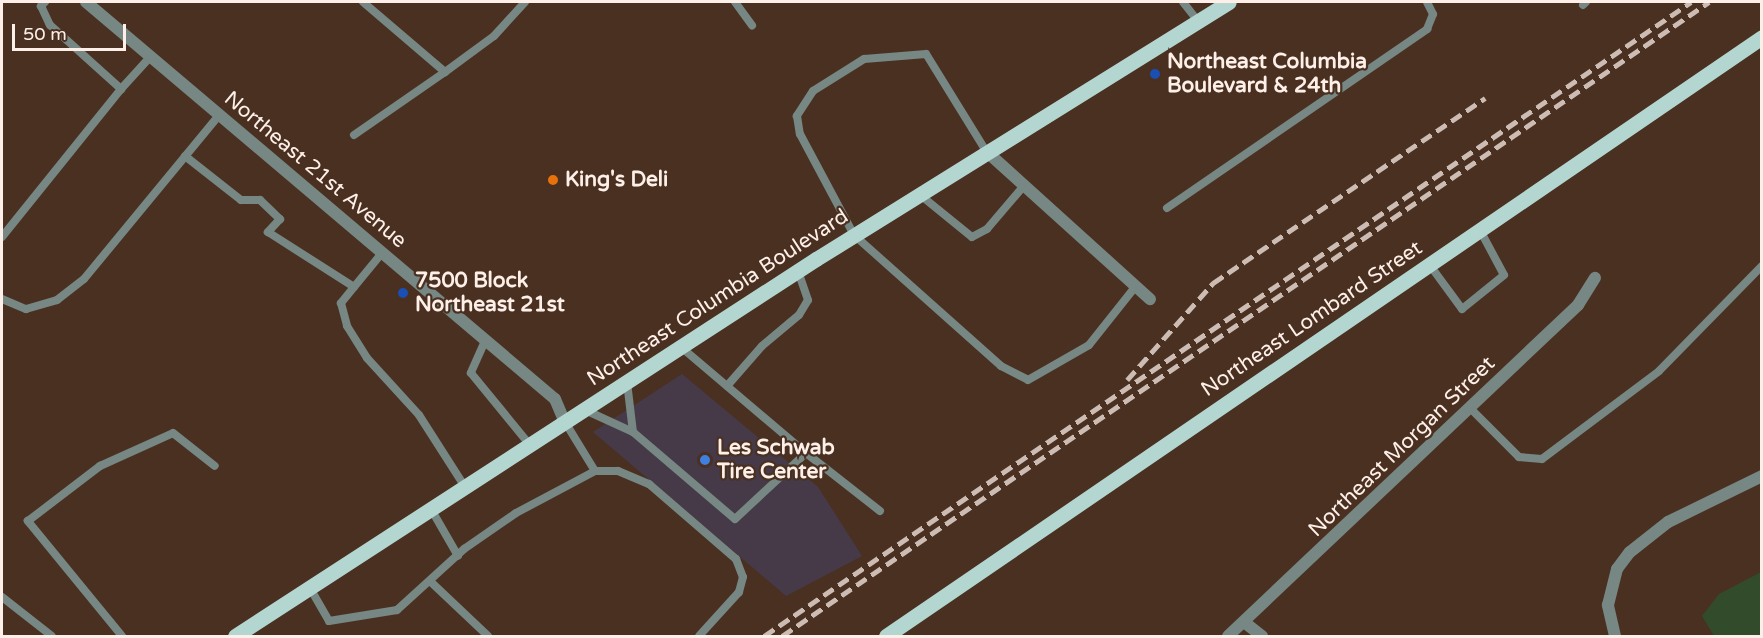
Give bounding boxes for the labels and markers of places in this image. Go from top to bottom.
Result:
place label: Northeast Columbia Boulevard & 24th [1167,49,1367,99]
marker: Northeast Columbia Boulevard & 24th [1148,67,1162,81]
place label: King's Deli [565,167,668,193]
marker: King's Deli [546,173,560,187]
place label: 7500 Block Northeast 21st [415,268,565,318]
marker: 7500 Block Northeast 21st [396,286,410,300]
place label: Les Schwab Tire Center [717,435,835,485]
marker: Les Schwab Tire Center [698,453,712,467]

